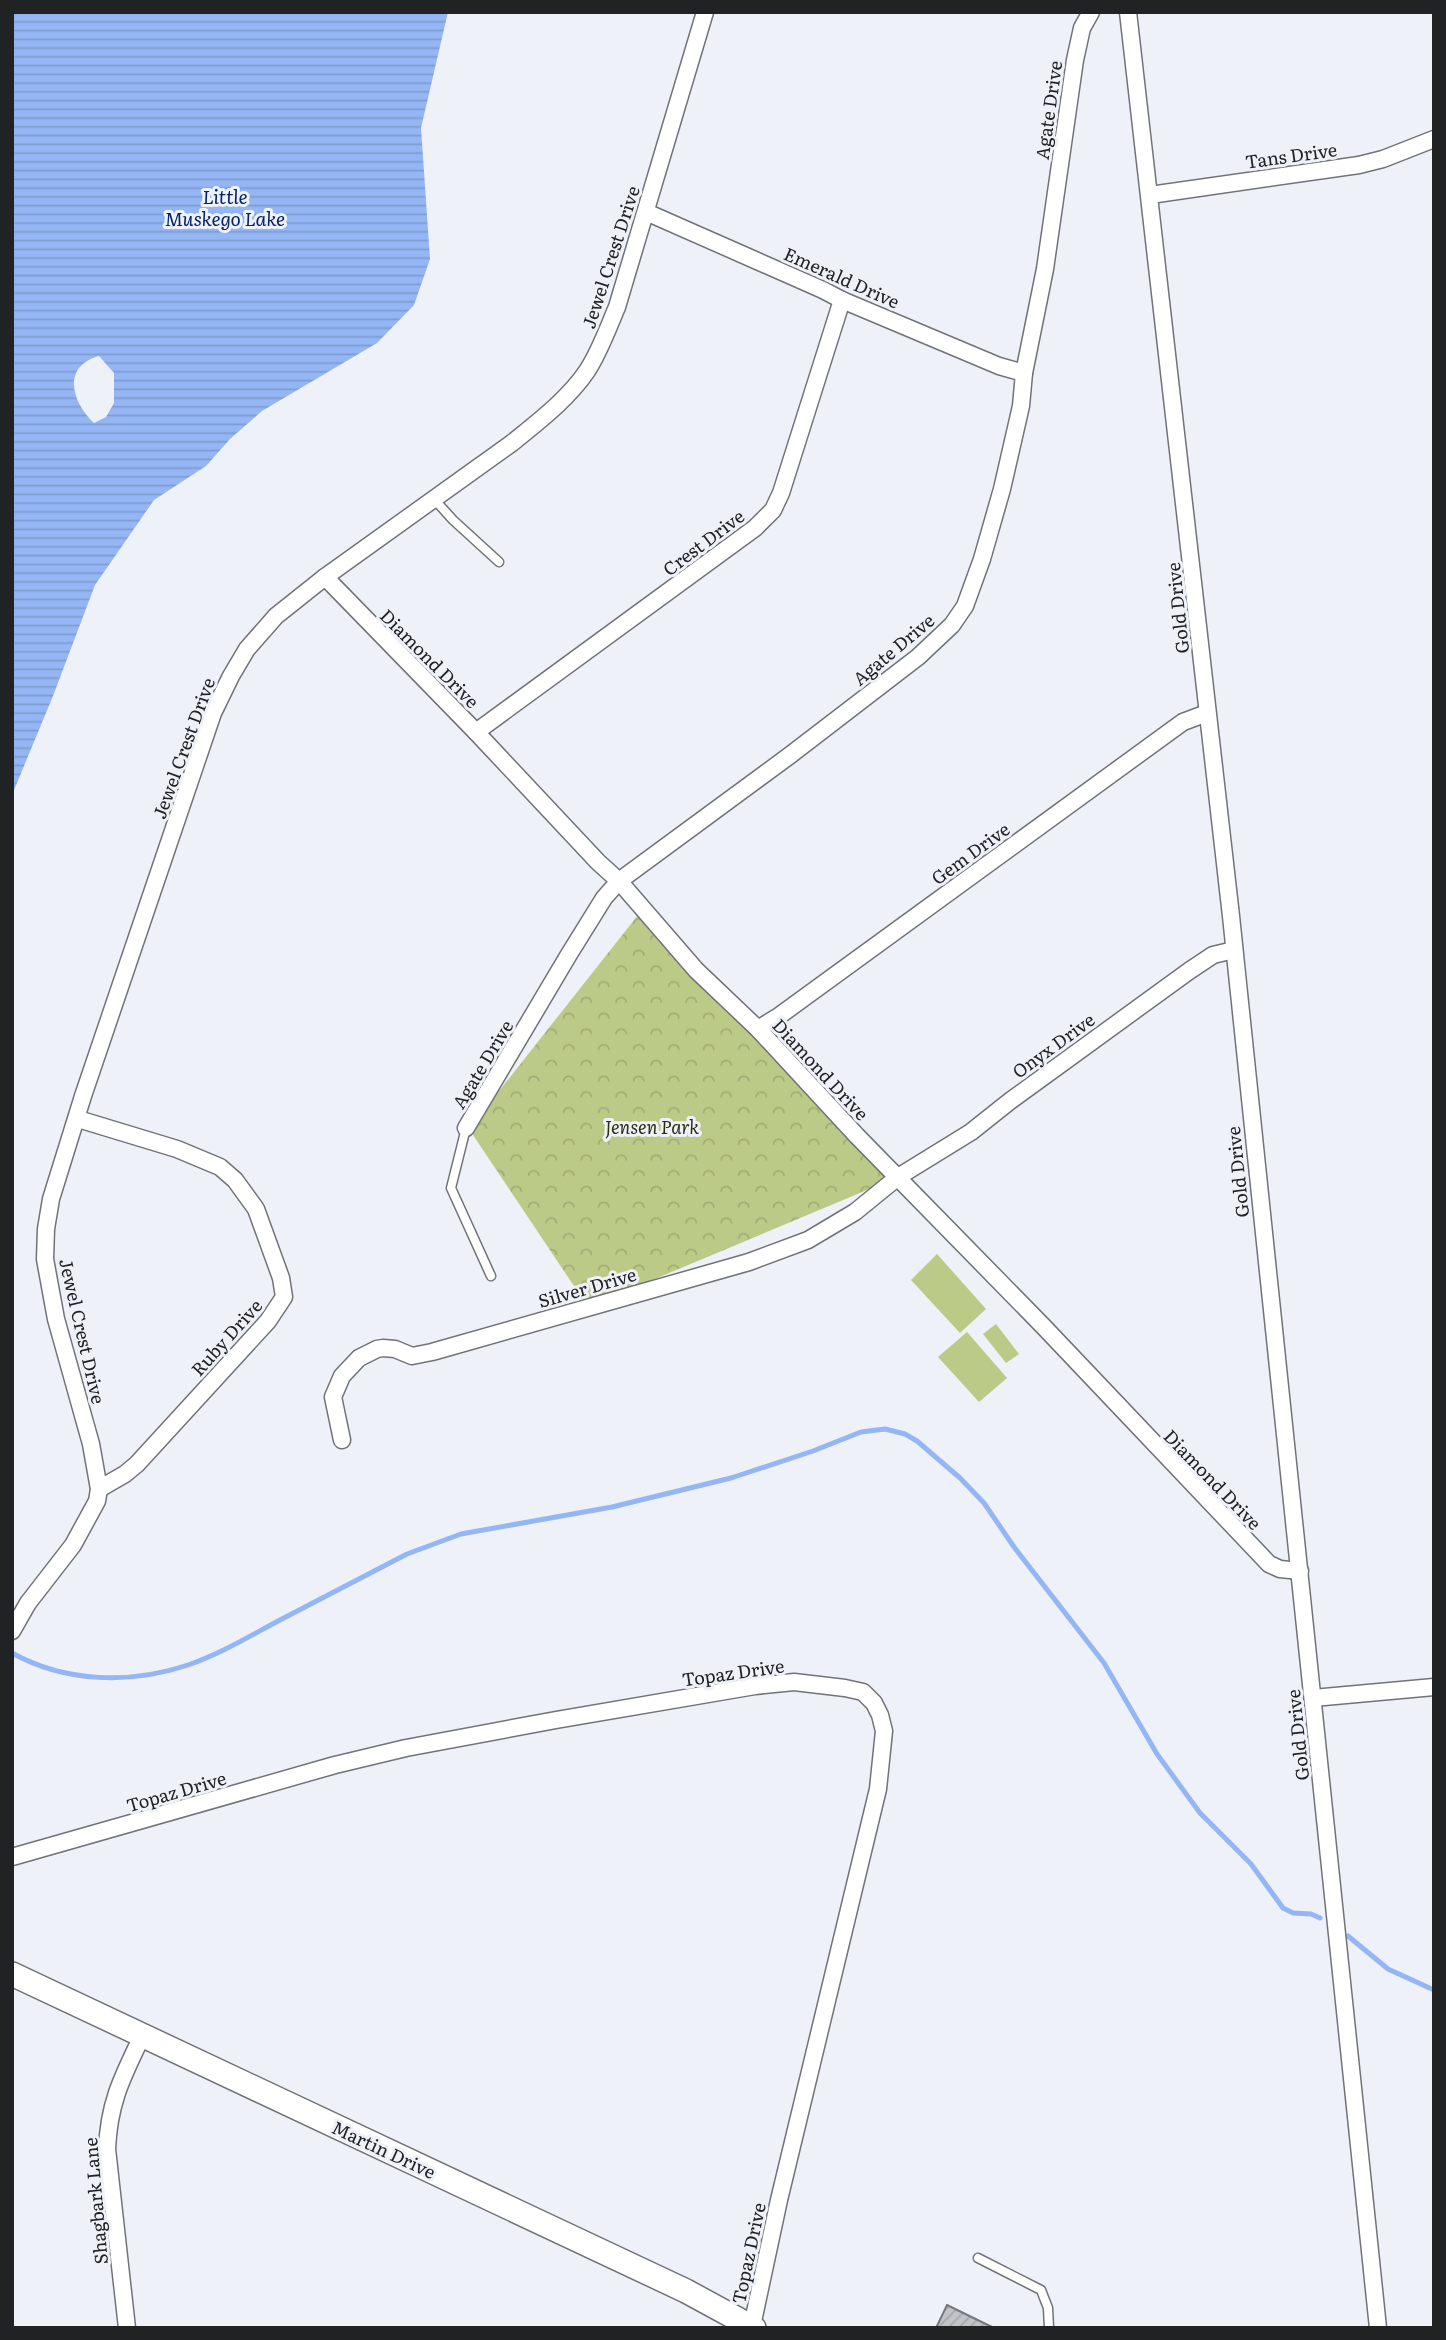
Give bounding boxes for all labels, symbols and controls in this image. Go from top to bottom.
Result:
street label: Agate Drive [1028,59,1068,161]
street label: Tans Drive [1243,135,1339,175]
water label: Little Muskego Lake [165,182,285,232]
street label: Jewel Crest Drive [574,182,646,332]
street label: Emerald Drive [780,239,904,315]
street label: Crest Drive [656,502,750,582]
street label: Gold Drive [1159,561,1195,655]
street label: Diamond Drive [374,602,486,714]
street label: Agate Drive [846,607,940,691]
street label: Jewel Crest Drive [145,674,221,822]
street label: Gem Drive [925,815,1015,891]
street label: Onyx Drive [1006,1006,1100,1084]
street label: Diamond Drive [767,1012,875,1126]
street label: Agate Drive [445,1014,519,1114]
park label: Jensen Park [605,1113,699,1140]
street label: Gold Drive [1219,1125,1255,1219]
street label: Jewel Crest Drive [53,1256,113,1406]
street label: Silver Drive [535,1260,639,1314]
street label: Ruby Drive [184,1293,268,1381]
street label: Diamond Drive [1158,1423,1268,1535]
street label: Topaz Drive [680,1651,786,1693]
street label: Gold Drive [1279,1688,1315,1782]
street label: Topaz Drive [123,1764,229,1818]
street label: Martin Drive [328,2113,440,2185]
street label: Shagbark Lane [76,2136,114,2266]
street label: Topaz Drive [724,2200,772,2306]

